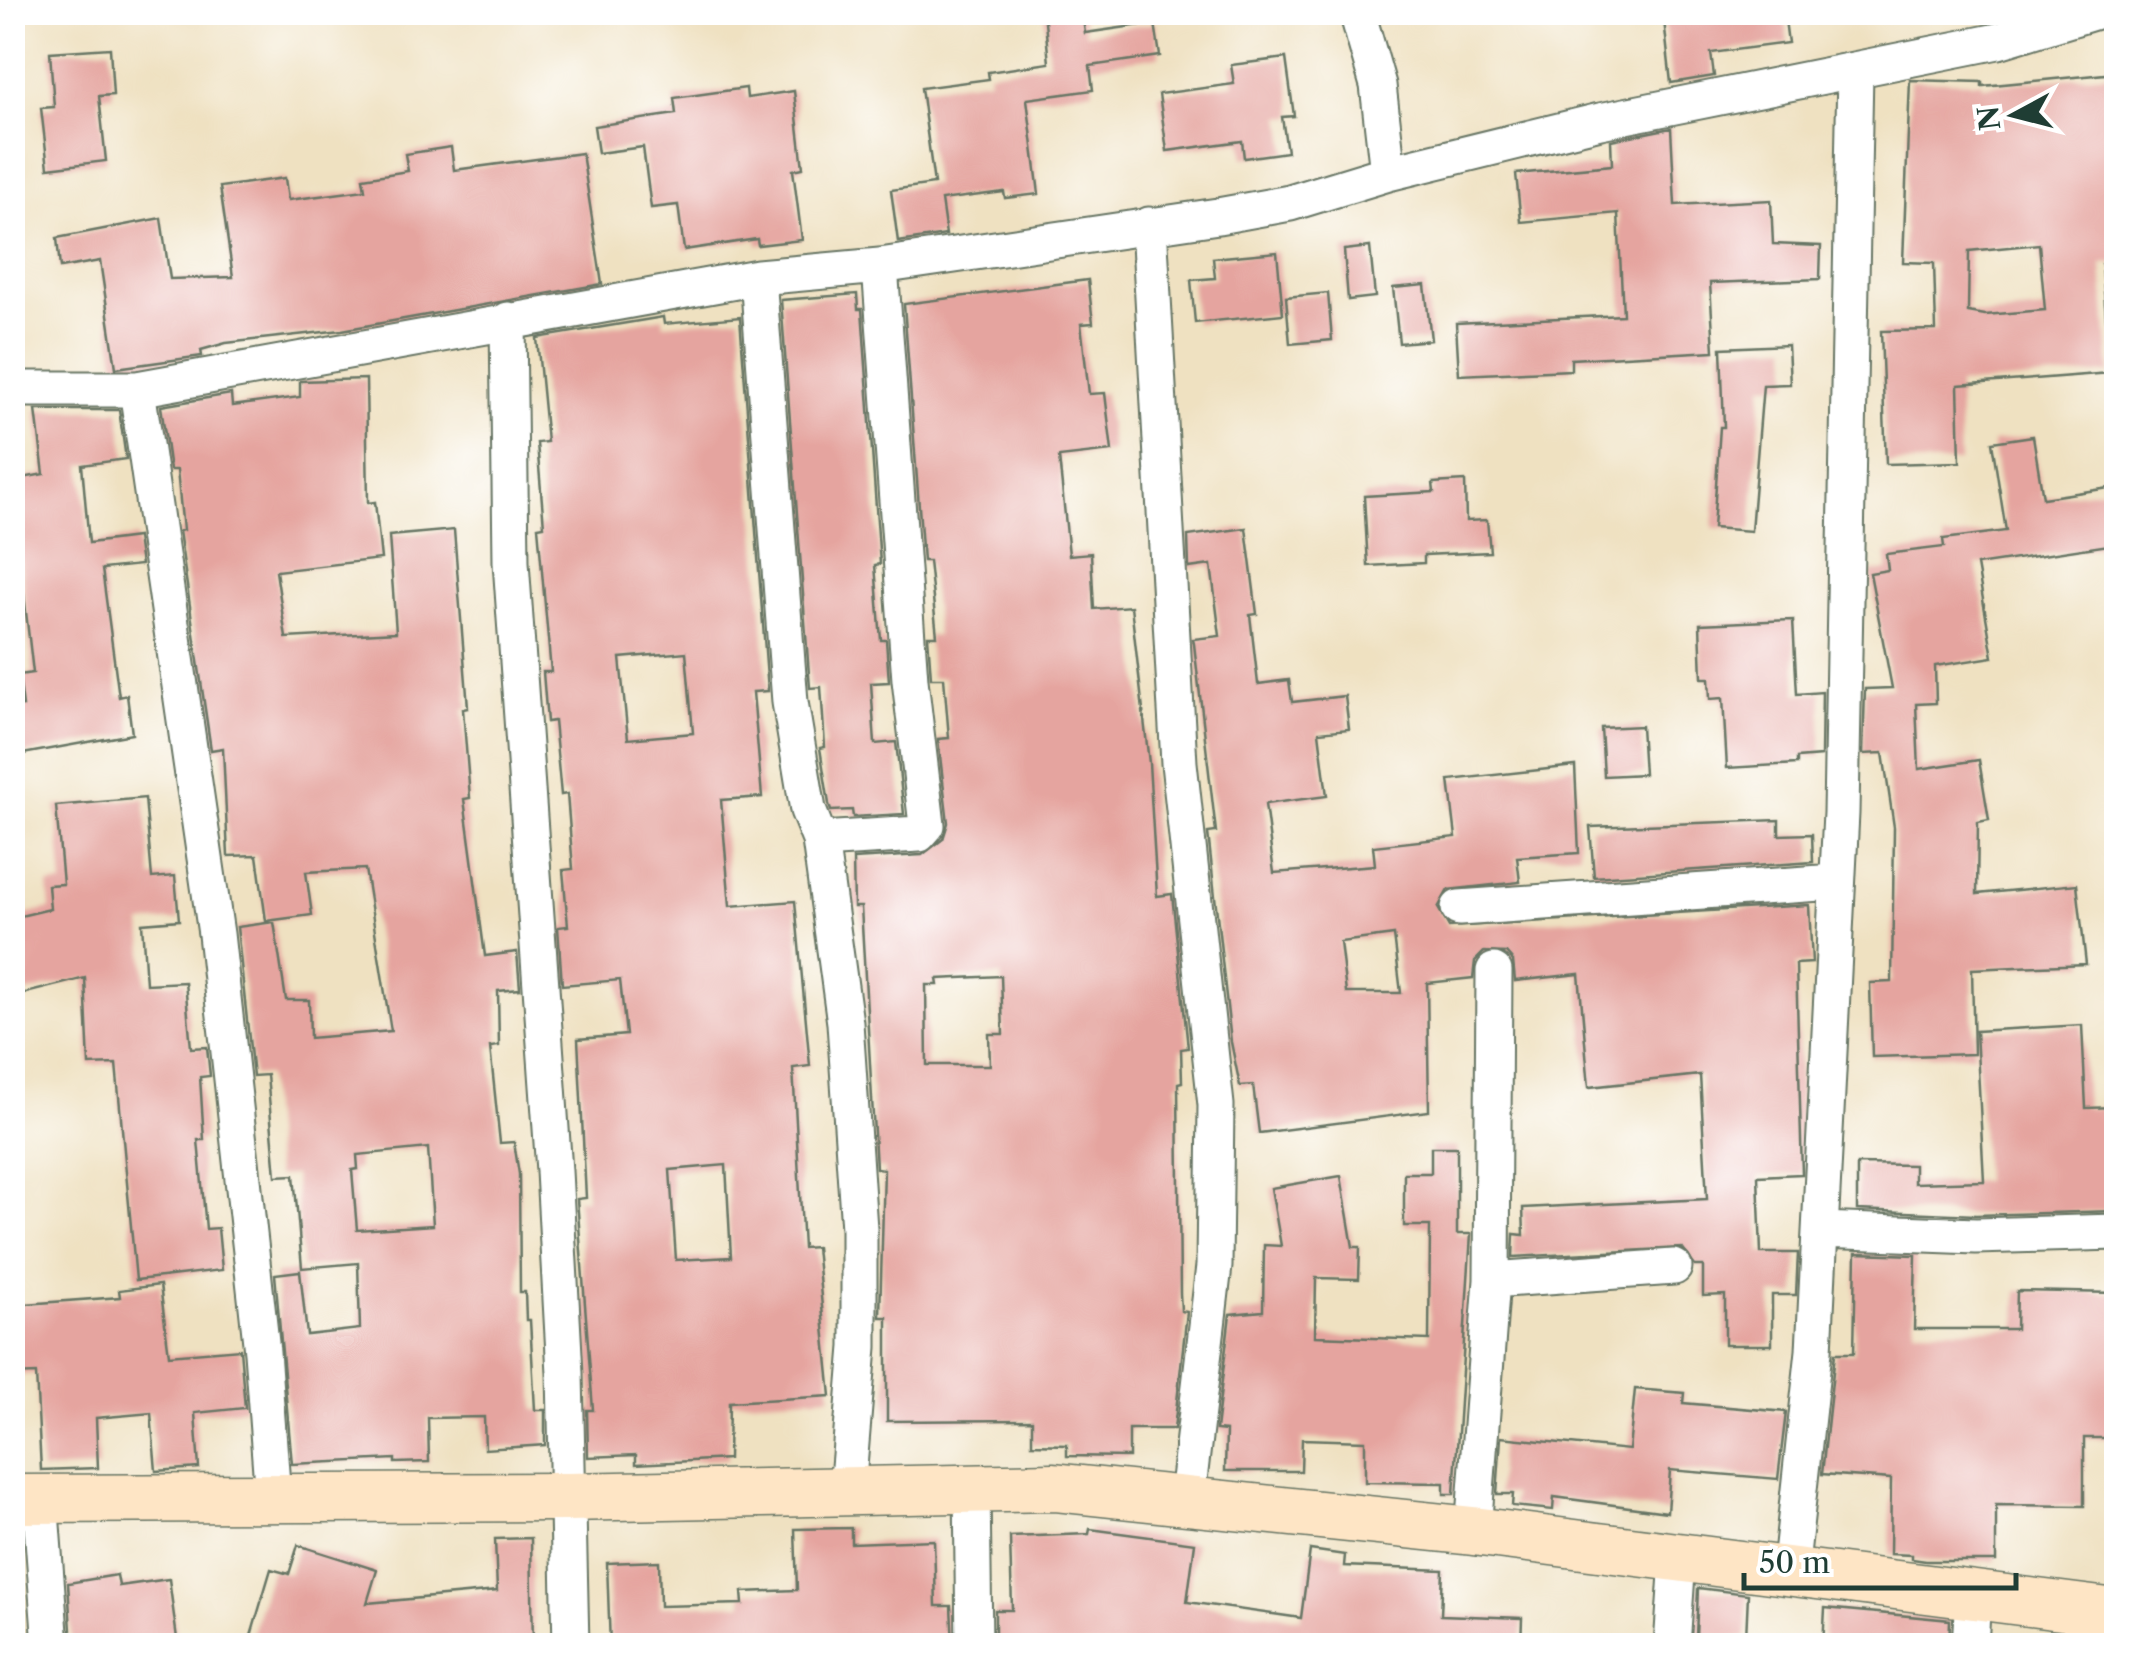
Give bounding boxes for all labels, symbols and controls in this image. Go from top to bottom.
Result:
north arrow [1964,65,2064,165]
text: N [1971,104,2008,132]
scale bar [1744,1528,2016,1590]
text: 50 m [1759,1544,1830,1581]

